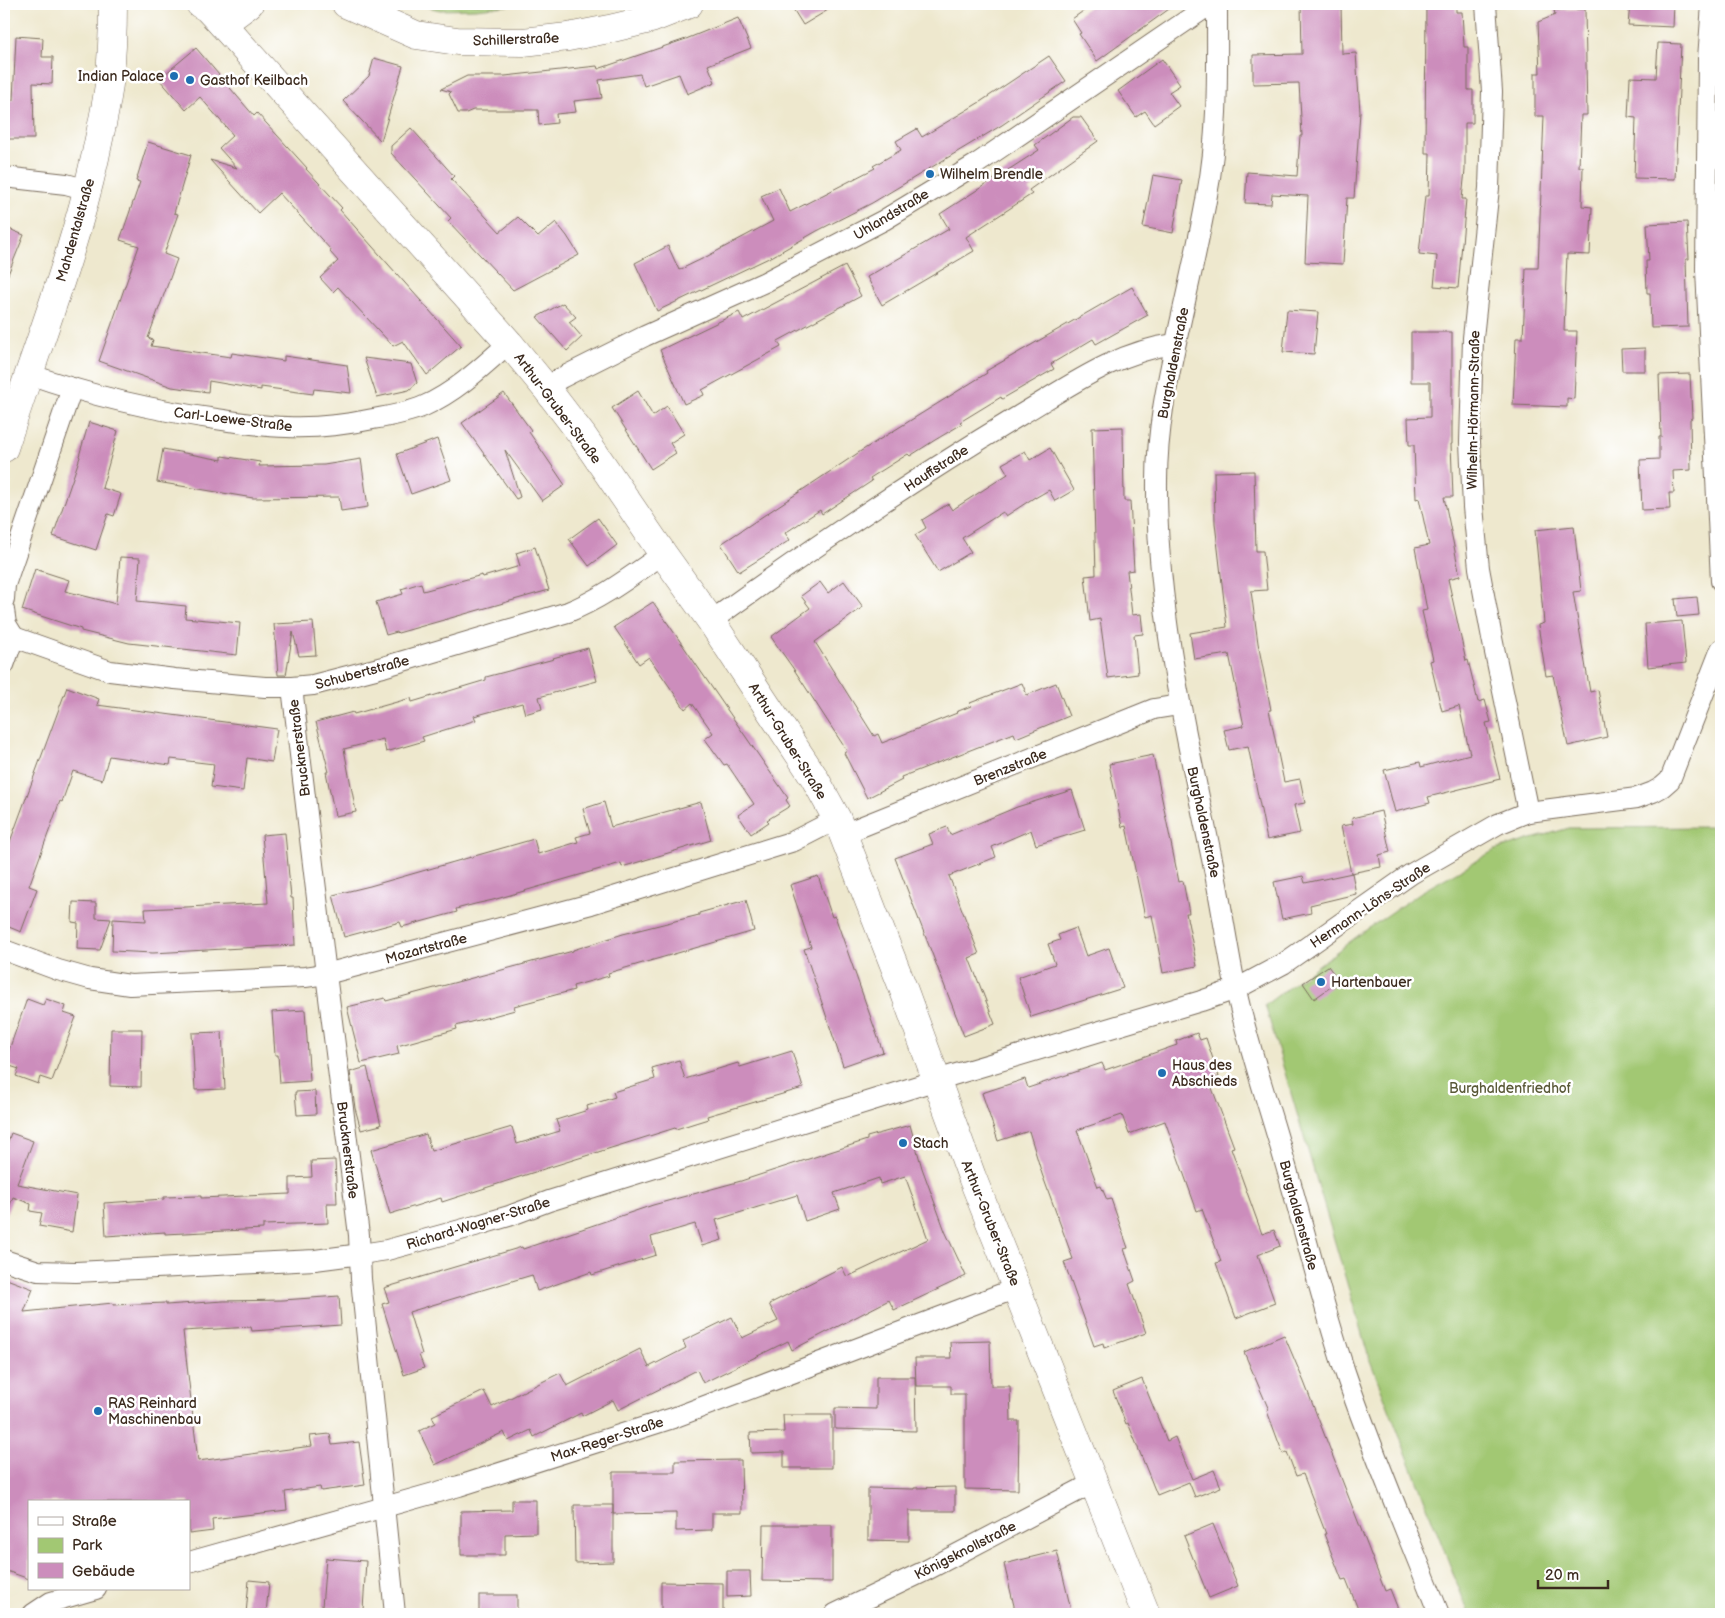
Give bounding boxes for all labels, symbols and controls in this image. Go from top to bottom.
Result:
street label: Schillerstraße [473,29,560,50]
place label: Indian Palace [78,68,164,85]
marker: Indian Palace [168,70,180,82]
place label: Gasthof Keilbach [200,72,308,89]
marker: Gasthof Keilbach [184,74,196,86]
place label: Wilhelm Brendle [940,166,1043,183]
marker: Wilhelm Brendle [924,168,936,180]
street label: Mahdentalstraße [53,176,98,284]
street label: Uhlandstraße [850,185,932,244]
street label: Burghaldenstraße [1154,306,1193,420]
street label: Wilhelm-Hörmann-Straße [1464,330,1483,490]
street label: Arthur-Gruber-Straße [510,350,605,467]
street label: Carl-Loewe-Straße [173,404,293,435]
street label: Hauffstraße [901,441,972,495]
street label: Schubertstraße [313,652,411,693]
street label: Arthur-Gruber-Straße [745,680,830,803]
street label: Brucknerstraße [285,698,314,798]
street label: Brenzstraße [971,745,1049,790]
street label: Burghaldenstraße [1183,765,1224,879]
street label: Hermann-Löns-Straße [1307,859,1434,952]
street label: Mozartstraße [383,929,469,968]
place label: Hartenbauer [1331,974,1412,991]
marker: Hartenbauer [1315,976,1327,988]
place label: Haus des Abschieds [1172,1057,1237,1090]
marker: Haus des Abschieds [1156,1067,1168,1079]
park label: Burghaldenfriedhof [1449,1080,1572,1097]
street label: Brucknerstraße [333,1100,362,1200]
place label: Stach [913,1135,949,1152]
marker: Stach [897,1137,909,1149]
street label: Arthur-Gruber-Straße [958,1158,1024,1289]
street label: Burghaldenstraße [1276,1158,1321,1272]
street label: Richard-Wagner-Straße [404,1194,552,1253]
place label: RAS Reinhard Maschinenbau [108,1395,201,1428]
marker: RAS Reinhard Maschinenbau [92,1405,104,1417]
street label: Max-Reger-Straße [549,1413,666,1466]
legend [28,1500,190,1590]
text: Straße [72,1512,117,1531]
street label: Königsknollstraße [911,1517,1019,1583]
text: Park [72,1536,103,1555]
scale bar [1538,1558,1608,1590]
text: Gebäude [72,1562,135,1581]
text: 20 m [1545,1566,1579,1585]

